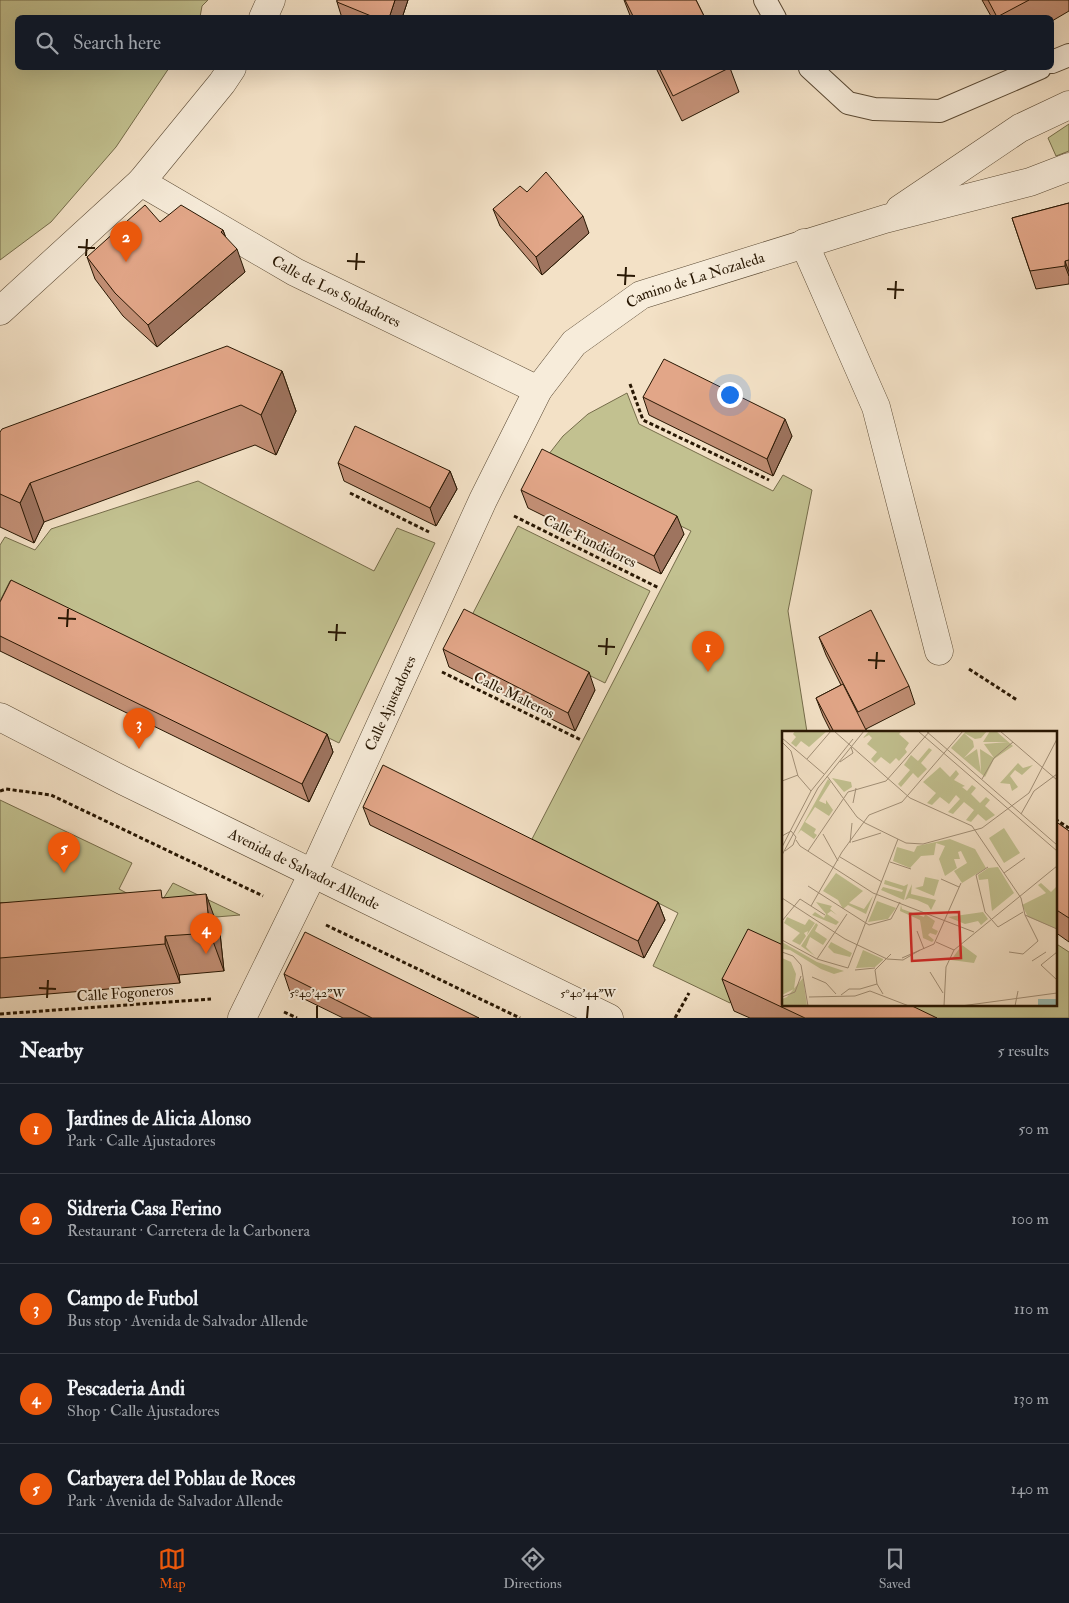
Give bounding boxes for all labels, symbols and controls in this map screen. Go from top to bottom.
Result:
search box [15,15,1054,70]
icon: search [33,29,61,57]
text: Search here [73,31,161,55]
pin: 2 [110,221,142,262]
street label: Camino de La Nozaleda [622,248,768,313]
street label: Calle de Los Soldadores [268,251,404,332]
your location [717,382,743,408]
street label: Calle Fundidores [540,511,640,572]
pin: 1 [692,631,724,672]
street label: Calle Ajustadores [361,653,421,754]
street label: Calle Malteros [470,668,557,723]
pin: 3 [123,708,155,749]
inset map [782,731,1056,1006]
street label: Avenida de Salvador Allende [224,824,383,914]
pin: 5 [48,832,80,873]
pin: 4 [190,913,222,954]
street label: Calle Fogoneros [76,981,174,1006]
text: 5°40'42"W [289,986,345,1001]
text: 5°40'44"W [560,986,617,1001]
text: Nearby [20,1037,83,1064]
text: 5 results [998,1041,1049,1061]
text: Jardines de Alicia Alonso [67,1107,251,1131]
text: 1 [33,1119,39,1139]
text: 50 m [1018,1119,1049,1139]
text: Park · Calle Ajustadores [67,1131,216,1151]
text: Sidreria Casa Ferino [67,1197,221,1221]
text: 2 [32,1209,40,1229]
text: 100 m [1011,1209,1049,1229]
text: Restaurant · Carretera de la Carbonera [67,1221,310,1241]
text: Campo de Futbol [67,1287,198,1311]
text: 3 [33,1299,39,1319]
text: 110 m [1014,1299,1049,1319]
text: Bus stop · Avenida de Salvador Allende [67,1311,308,1331]
text: Pescaderia Andi [67,1377,185,1401]
text: 4 [32,1389,40,1409]
text: 130 m [1013,1389,1049,1409]
text: Shop · Calle Ajustadores [67,1401,219,1421]
text: Carbayera del Poblau de Roces [67,1467,295,1491]
text: 5 [32,1479,40,1499]
text: 140 m [1011,1479,1049,1499]
text: Park · Avenida de Salvador Allende [67,1491,283,1511]
tab: Map [158,1545,186,1592]
tab: Directions [503,1545,562,1592]
tab: Saved [879,1545,911,1592]

